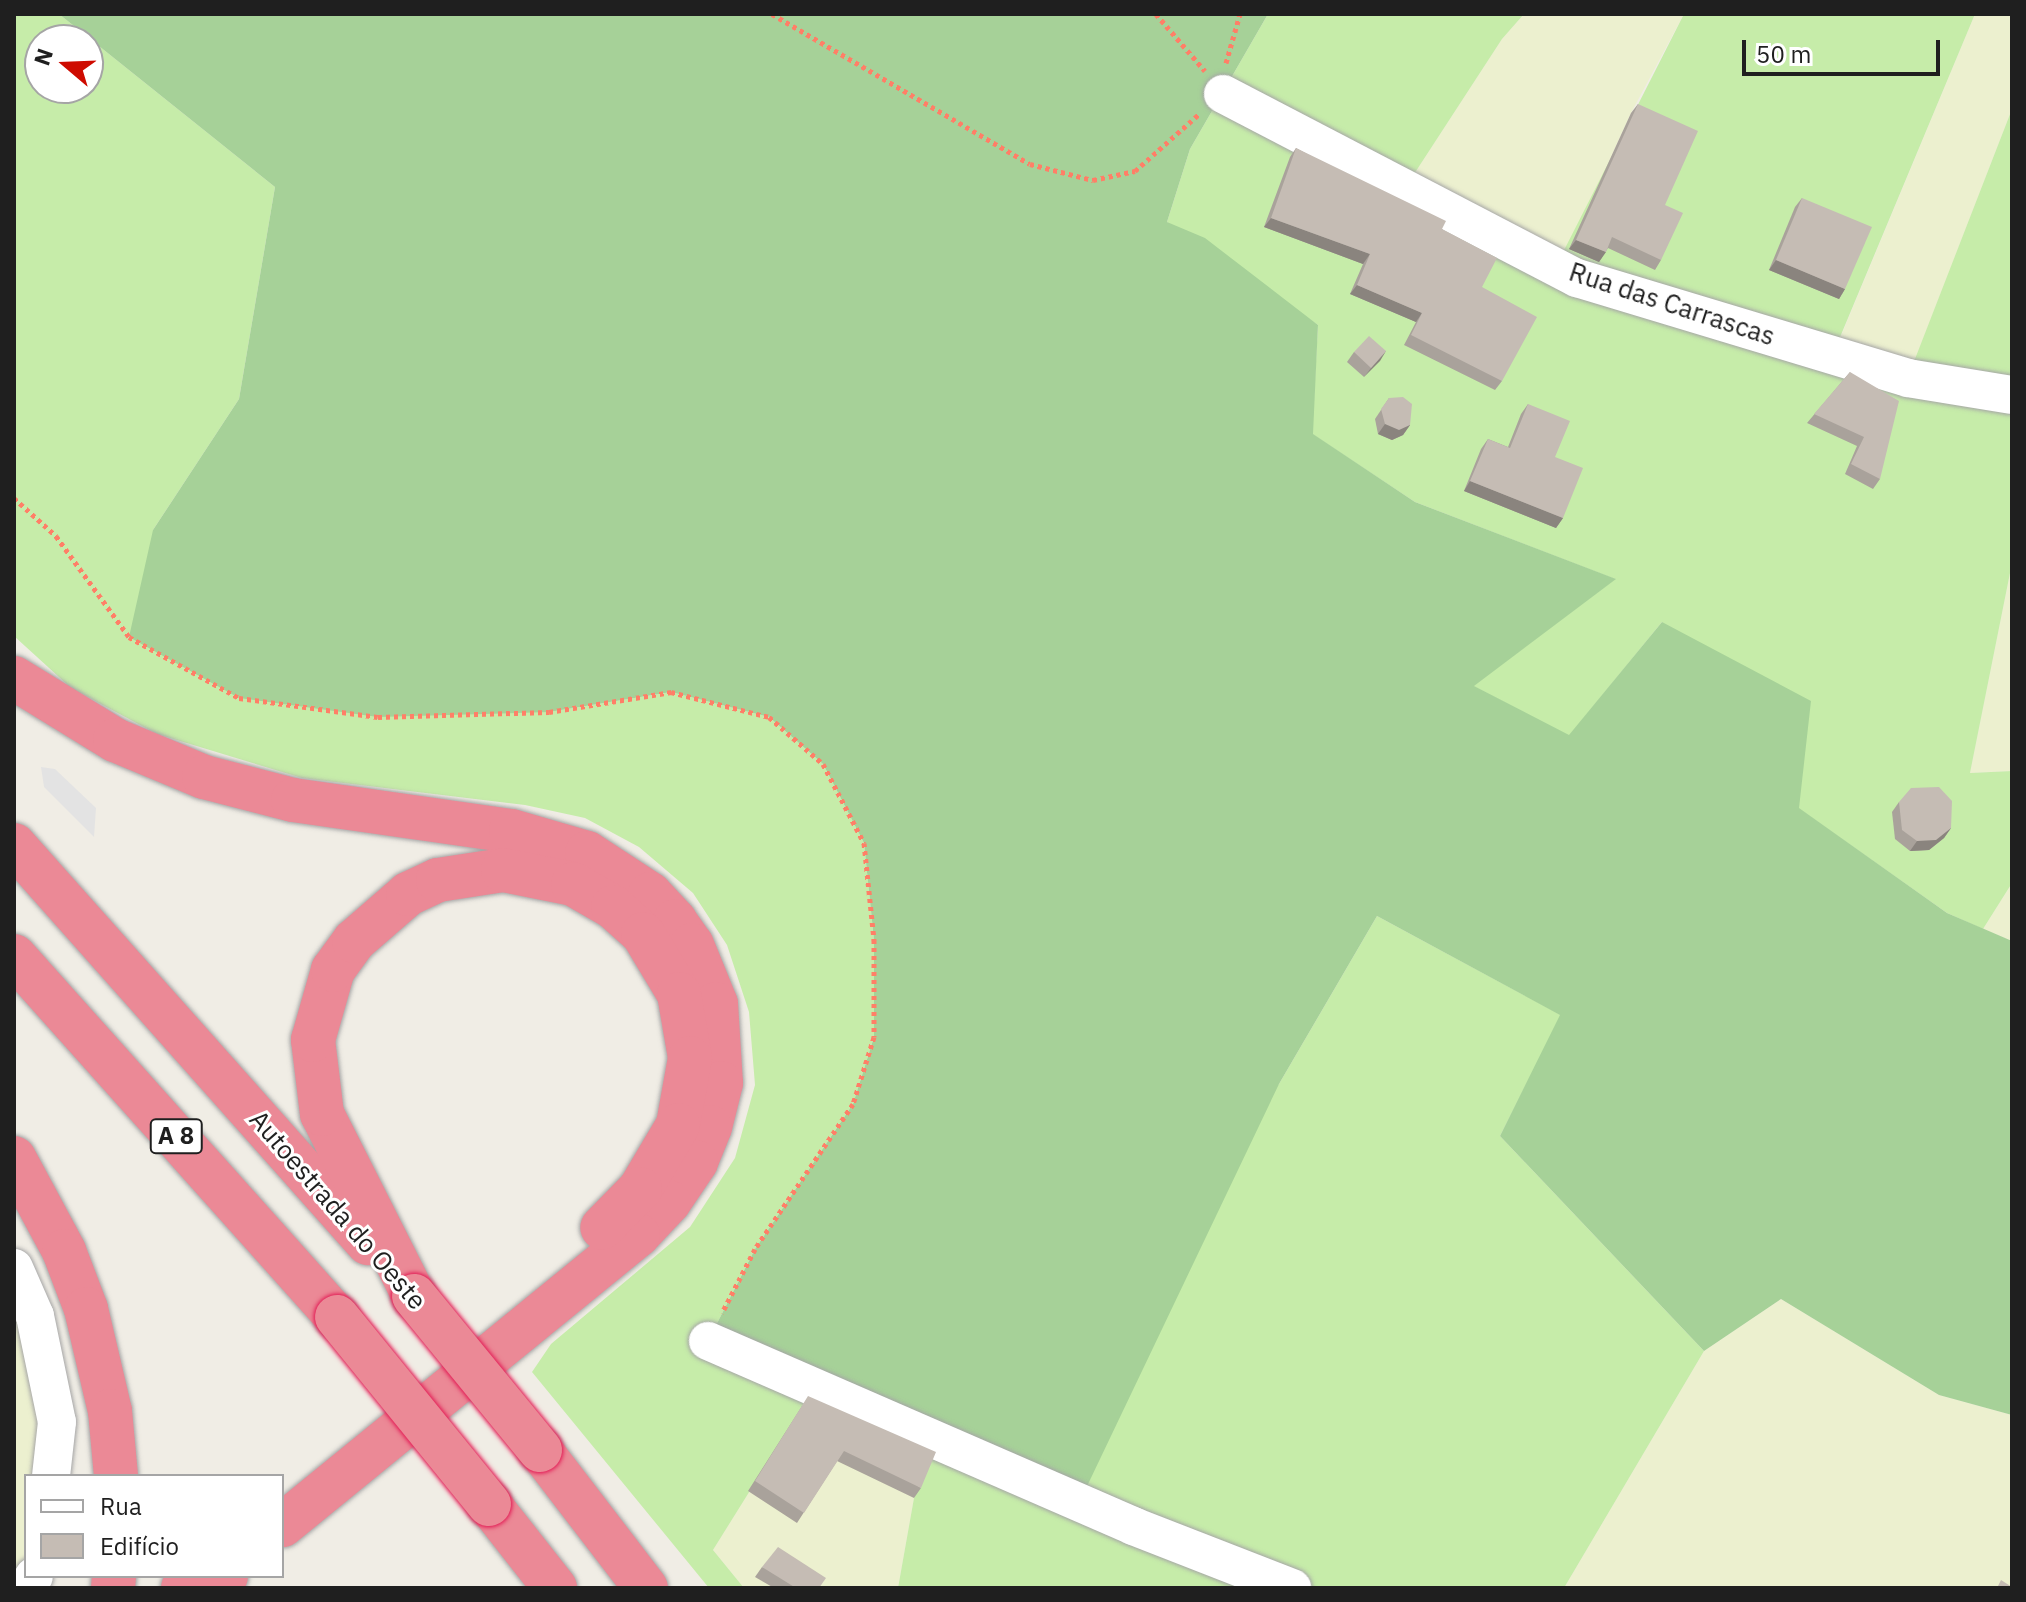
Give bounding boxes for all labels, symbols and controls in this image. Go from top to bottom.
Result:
north arrow [24,24,104,104]
scale bar [1746,24,1944,74]
text: 50 m [1756,38,1811,70]
text: N [26,44,59,69]
street label: Rua das Carrascas [1565,256,1779,352]
street label: Autoestrada do Oeste [243,1104,433,1316]
road number: A 8 [148,1116,204,1156]
legend [24,1474,284,1578]
text: Rua [100,1490,142,1522]
text: Edifício [100,1530,179,1562]

